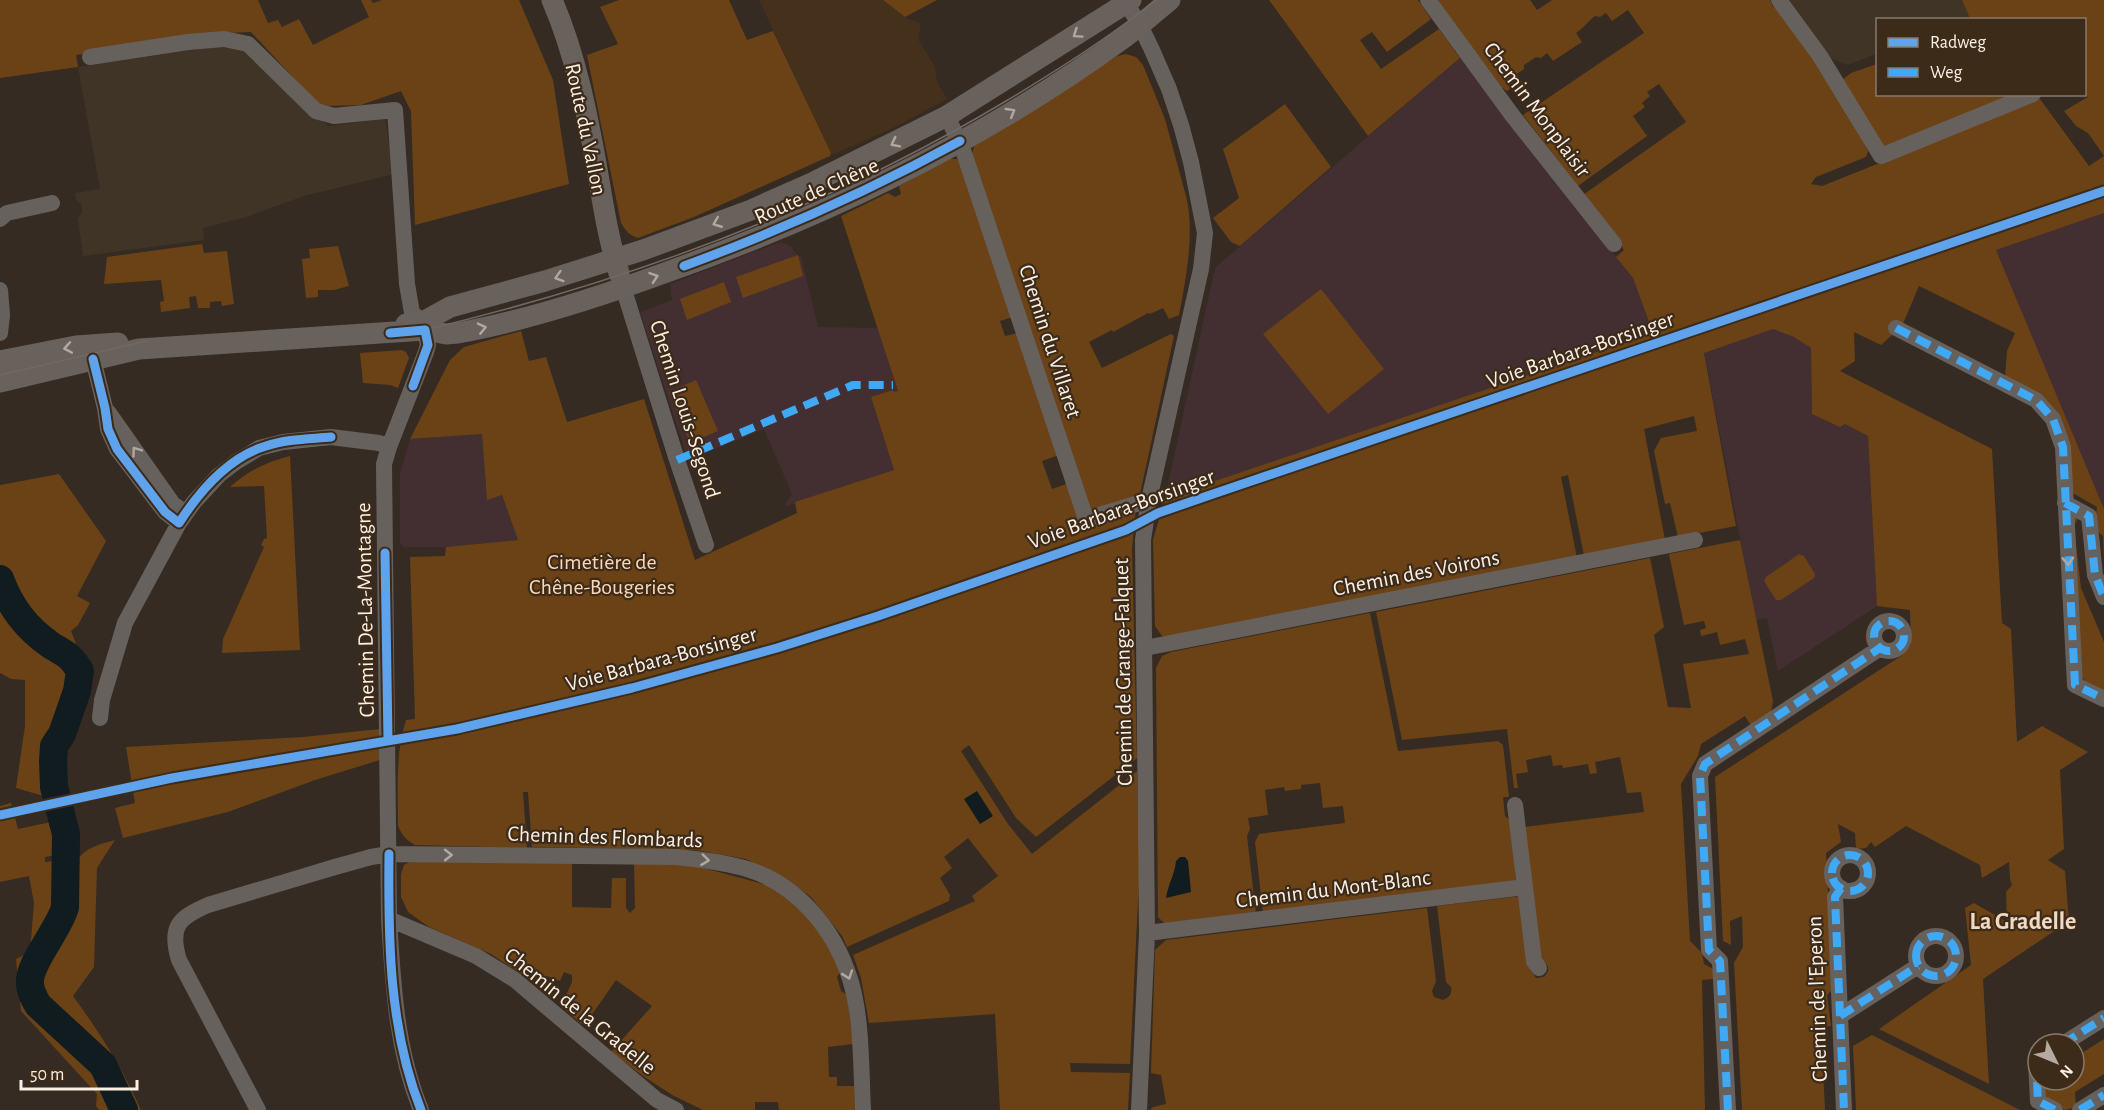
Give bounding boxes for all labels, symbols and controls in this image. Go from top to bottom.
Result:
legend [1876,18,2086,96]
one-way arrow [1072,27,1083,38]
text: Radweg [1930,34,1986,52]
street label: Chemin Monplaisir [1480,38,1595,181]
street label: Route du Vallon [561,61,611,197]
text: Weg [1930,64,1962,82]
one-way arrow [1005,108,1015,119]
one-way arrow [891,136,902,147]
street label: Route de Chêne [751,154,882,228]
one-way arrow [713,216,724,228]
street label: Chemin du Villaret [1015,262,1085,421]
one-way arrow [554,270,565,282]
one-way arrow [648,272,659,284]
street label: Voie Barbara-Borsinger [1484,308,1677,392]
street label: Chemin Louis-Segond [646,317,724,501]
one-way arrow [477,322,487,335]
one-way arrow [63,341,73,354]
one-way arrow [132,447,143,458]
street label: Voie Barbara-Borsinger [1025,465,1218,553]
street label: Chemin De-La-Montagne [352,502,378,718]
street label: Chemin des Voirons [1331,546,1501,600]
park label: Cimetière de Chêne-Bougeries [529,551,675,598]
one-way arrow [2062,557,2075,566]
street label: Chemin de Grange-Falquet [1110,558,1136,786]
street label: Voie Barbara-Borsinger [563,623,759,695]
street label: Chemin des Flombards [507,823,703,851]
one-way arrow [443,849,452,861]
one-way arrow [701,853,710,866]
street label: Chemin du Mont-Blanc [1235,866,1432,912]
district label: La Gradelle [1970,910,2076,934]
street label: Chemin de l'Eperon [1803,916,1831,1082]
street label: Chemin de la Gradelle [501,943,660,1078]
one-way arrow [841,969,854,980]
north arrow [2026,1032,2086,1092]
scale bar [21,1053,136,1091]
text: N [2057,1062,2076,1081]
text: 50 m [30,1066,64,1084]

